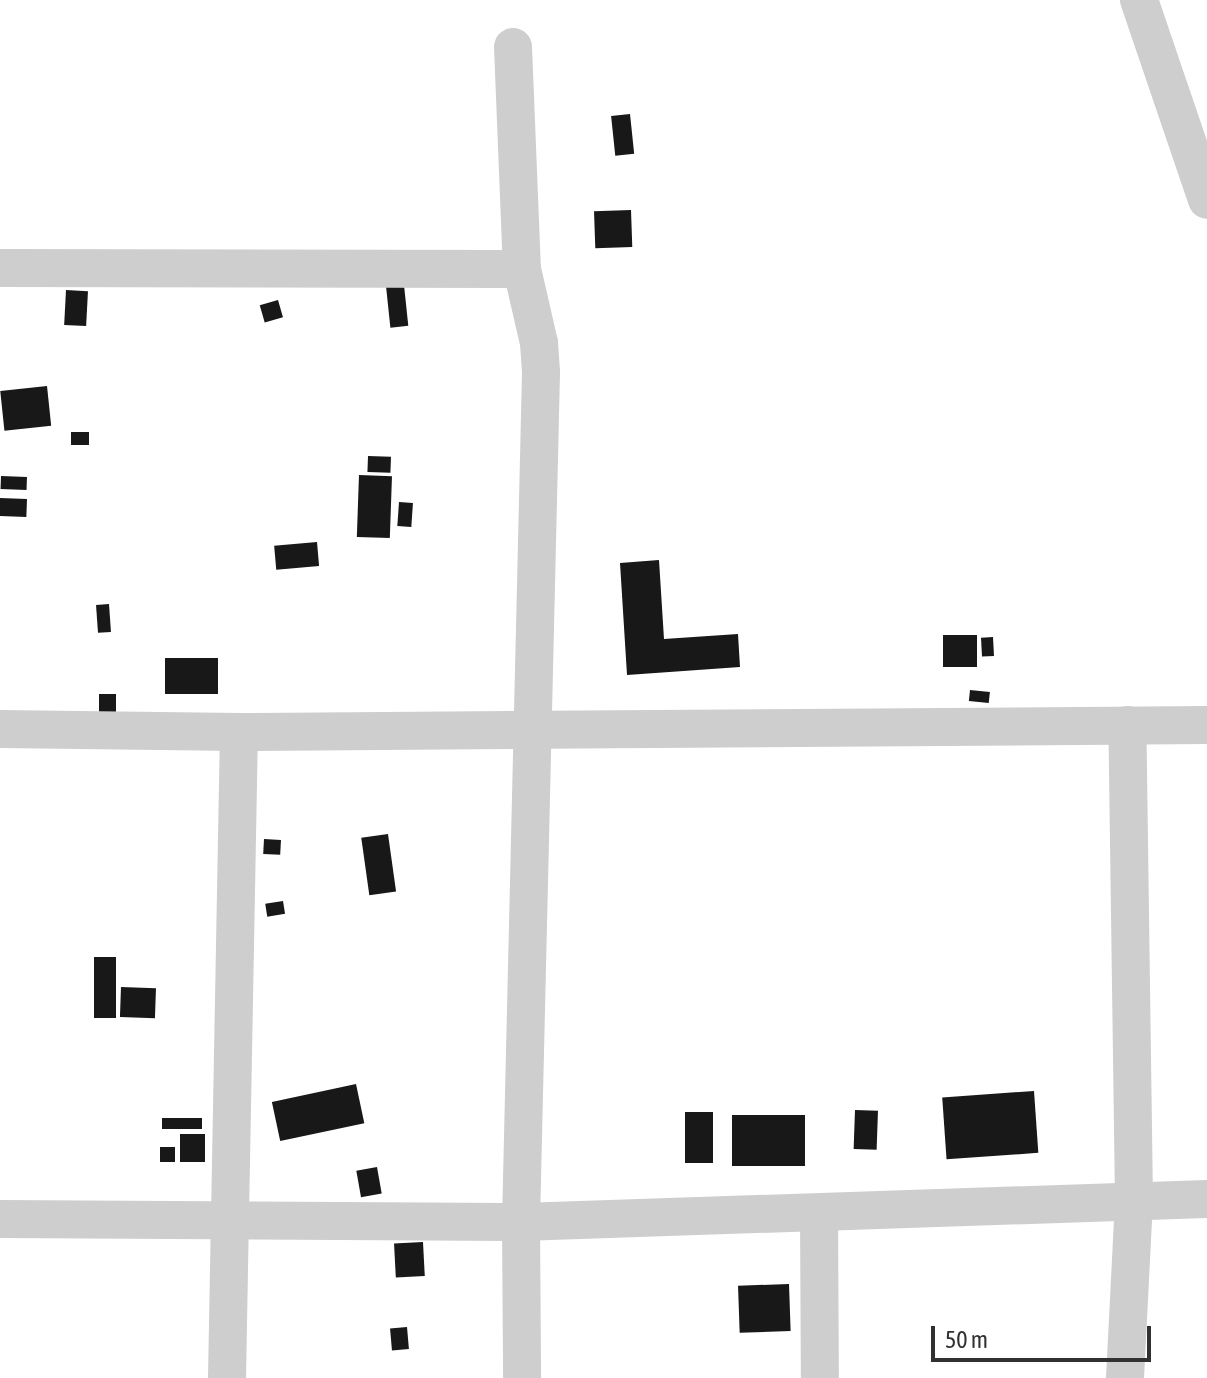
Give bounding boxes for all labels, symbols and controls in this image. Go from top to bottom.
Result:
scale bar [935,1310,1155,1360]
text: 50 m [945,1326,988,1353]

